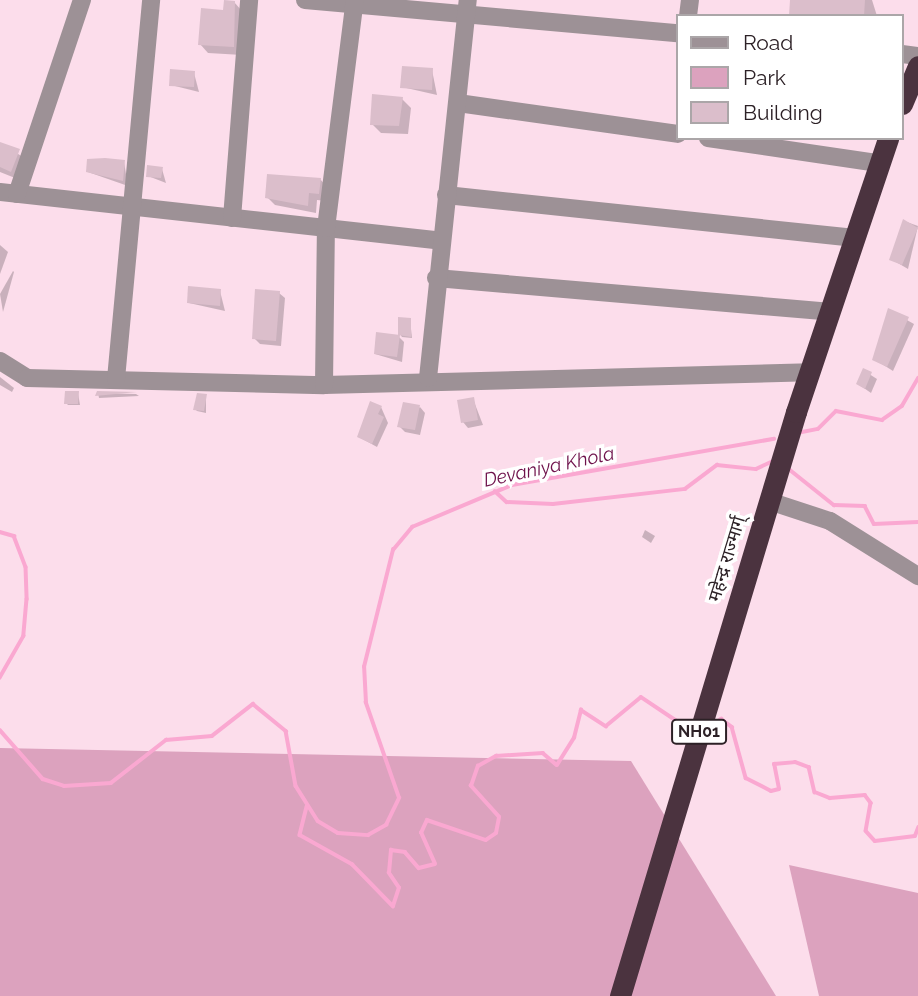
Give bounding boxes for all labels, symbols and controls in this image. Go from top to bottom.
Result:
legend [676,14,904,140]
text: Road [743,30,793,55]
text: Park [743,65,786,90]
text: Building [743,100,823,125]
water label: Devaniya Khola [482,442,616,492]
street label: महेन्द्र राज्मार्ग् [704,514,750,604]
road number: NH01 [671,720,727,744]

